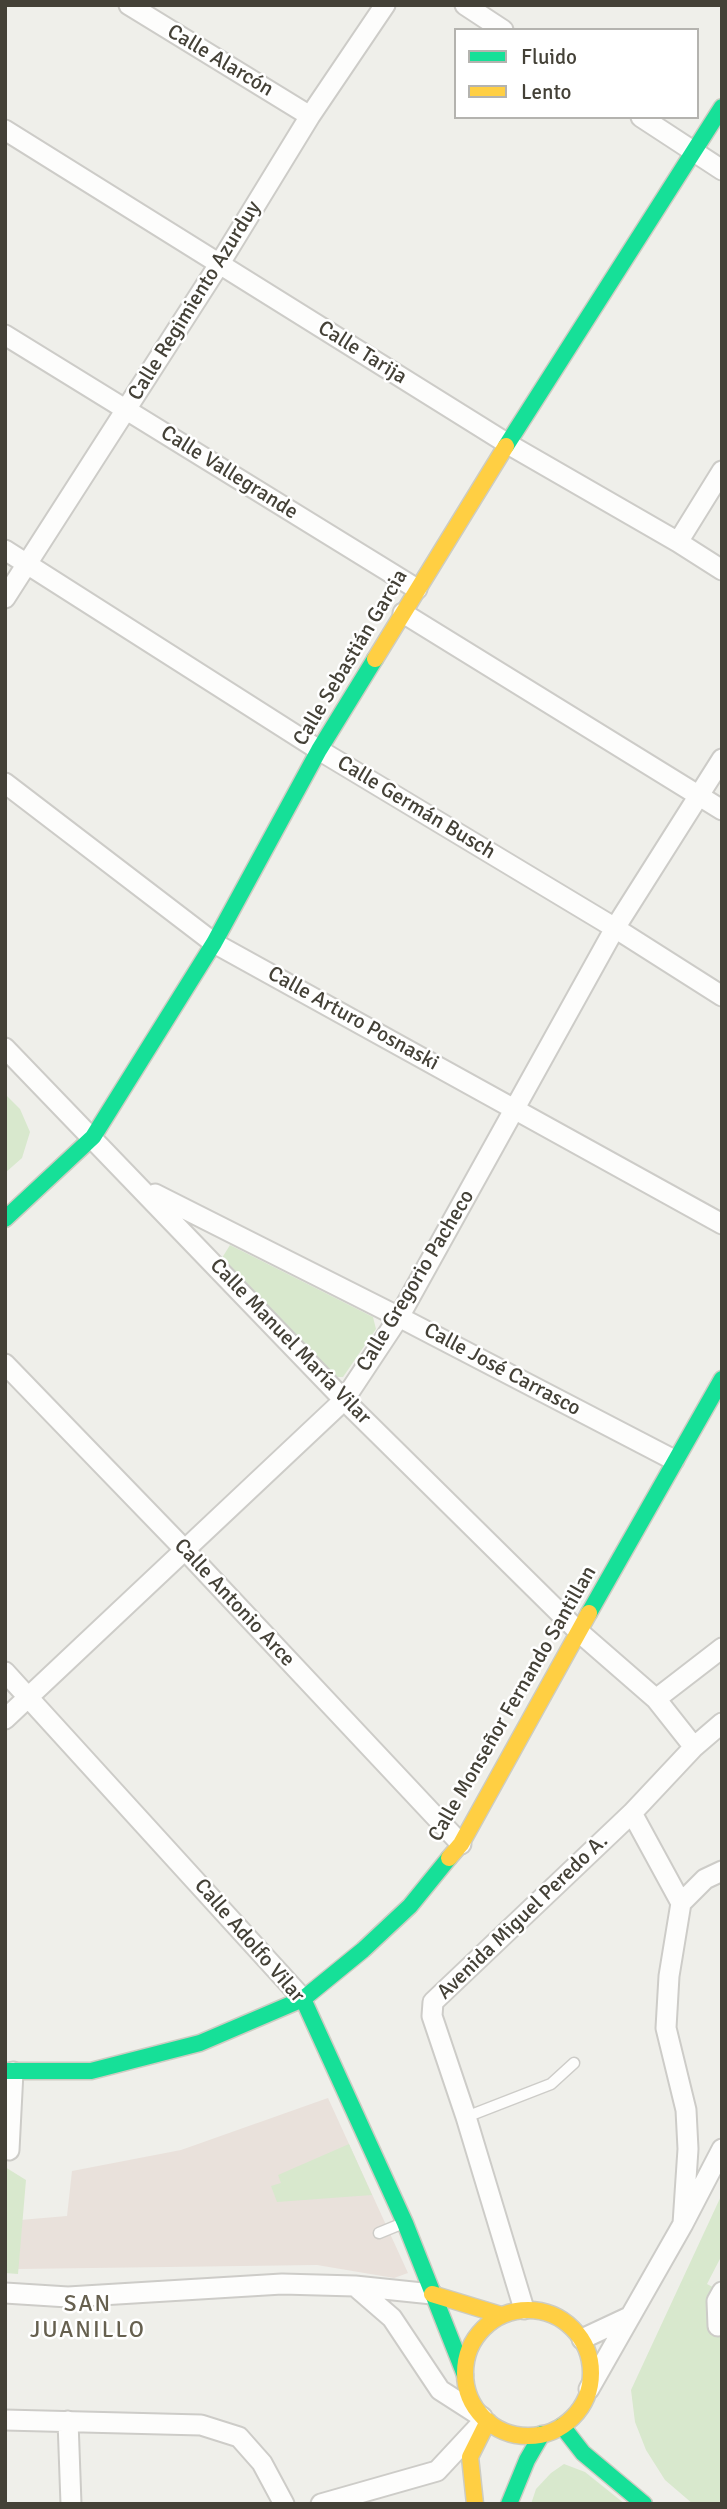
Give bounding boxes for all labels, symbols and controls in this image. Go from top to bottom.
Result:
street label: Calle Alarcón [162,20,278,102]
legend [454,28,699,119]
text: Fluido [521,44,577,70]
text: Lento [521,79,571,105]
street label: Calle Regimiento Azurduy [123,197,267,405]
street label: Calle Tarija [313,316,411,390]
street label: Calle Vallegrande [156,421,302,525]
street label: Calle Sebastián Garcia [288,565,414,751]
street label: Calle Germán Busch [332,751,500,865]
street label: Calle Arturo Posnaski [263,962,443,1076]
street label: Calle Gregorio Pacheco [352,1186,480,1376]
street label: Calle Manuel María Vilar [204,1254,376,1430]
street label: Calle José Carrasco [419,1318,585,1422]
street label: Calle Antonio Arce [168,1534,300,1672]
street label: Calle Monseñor Fernando Santillan [424,1562,602,1846]
street label: Avenida Miguel Peredo A. [432,1829,614,2005]
street label: Calle Adolfo Vilar [188,1874,310,2008]
district label: SAN JUANILLO [31,2291,145,2345]

